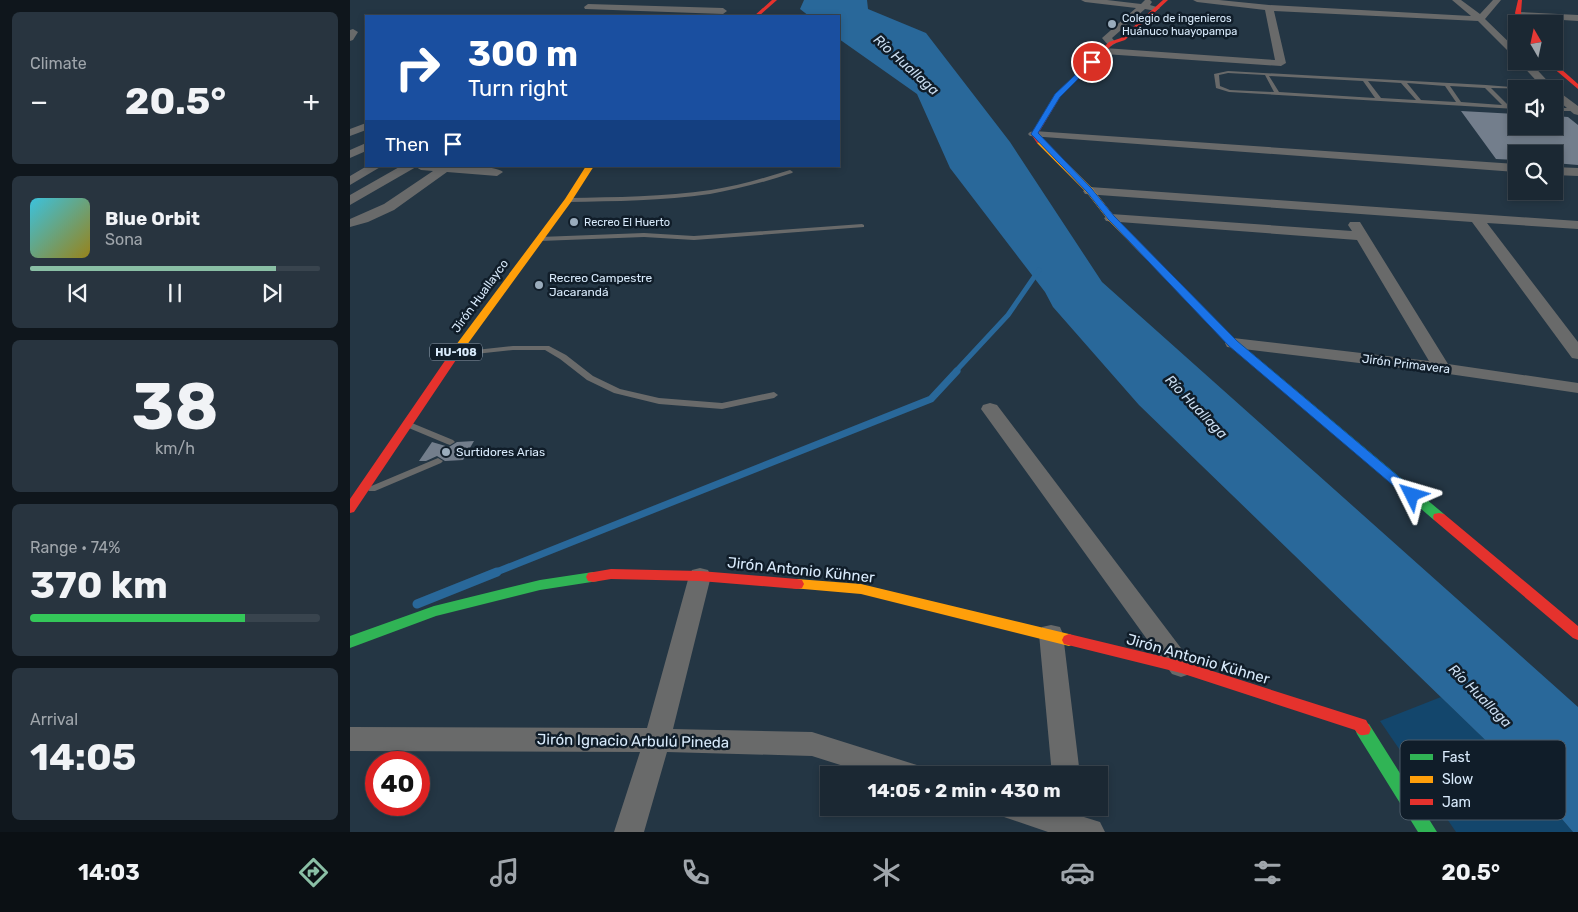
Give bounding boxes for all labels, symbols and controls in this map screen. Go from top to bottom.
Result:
place label: Colegio de ingenieros Huánuco huayopampa [1122,12,1237,38]
north arrow [1508,15,1562,70]
map controls [1508,15,1563,200]
marker: Colegio de ingenieros Huánuco huayopampa [1106,18,1118,30]
water label: Río Huallaga [870,31,942,99]
text: 300 m [468,33,578,75]
icon: right [385,35,450,100]
pin [1071,41,1113,83]
icon: arrive [1078,48,1106,76]
text: Climate [30,54,87,73]
text: Turn right [468,75,568,102]
text: 20.5° [125,78,226,124]
button: sound [1508,80,1563,135]
text: − [30,85,48,118]
text: + [303,85,320,118]
icon: arrive [439,130,467,158]
text: Then [385,133,429,156]
button: search [1508,145,1563,200]
text: Blue Orbit [105,207,200,230]
marker: Recreo El Huerto [568,216,580,228]
place label: Recreo El Huerto [584,216,670,229]
text: Sona [105,230,143,249]
street label: Jirón Huallayco [449,257,511,335]
place label: Recreo Campestre Jacarandá [549,271,653,299]
icon: previous [64,279,92,307]
icon: pause [161,279,189,307]
icon: next [258,279,286,307]
marker: Recreo Campestre Jacarandá [533,279,545,291]
road number: HU-108 [430,344,482,361]
street label: Jirón Primavera [1361,352,1451,376]
text: 38 [132,368,218,445]
water label: Río Huallaga [1161,372,1231,442]
text: km/h [155,439,195,458]
place label: Surtidores Arias [456,445,545,459]
marker: Surtidores Arias [440,446,452,458]
position arrow [1385,468,1437,520]
text: Range · 74% [30,538,120,557]
street label: Jirón Antonio Kühner [726,553,876,587]
text: 370 km [30,562,168,608]
street label: Jirón Antonio Kühner [1124,630,1272,688]
water label: Río Huallaga [1445,661,1515,731]
text: Arrival [30,710,78,729]
street label: Jirón Ignacio Arbulú Pineda [537,730,729,752]
text: 14:05 [30,734,136,780]
legend [1400,740,1566,820]
text: Fast [1442,749,1471,766]
speed limit sign: 40 [365,751,430,816]
text: Slow [1442,771,1473,788]
text: 14:05 · 2 min · 430 m [867,779,1061,802]
text: Jam [1442,794,1471,811]
icon: directions [296,855,331,890]
icon: music [487,855,522,890]
icon: phone [678,855,713,890]
icon: climate [869,855,904,890]
icon: car [1060,855,1095,890]
icon: filters [1250,855,1285,890]
text: 14:03 [78,859,140,886]
text: 20.5° [1441,859,1500,886]

